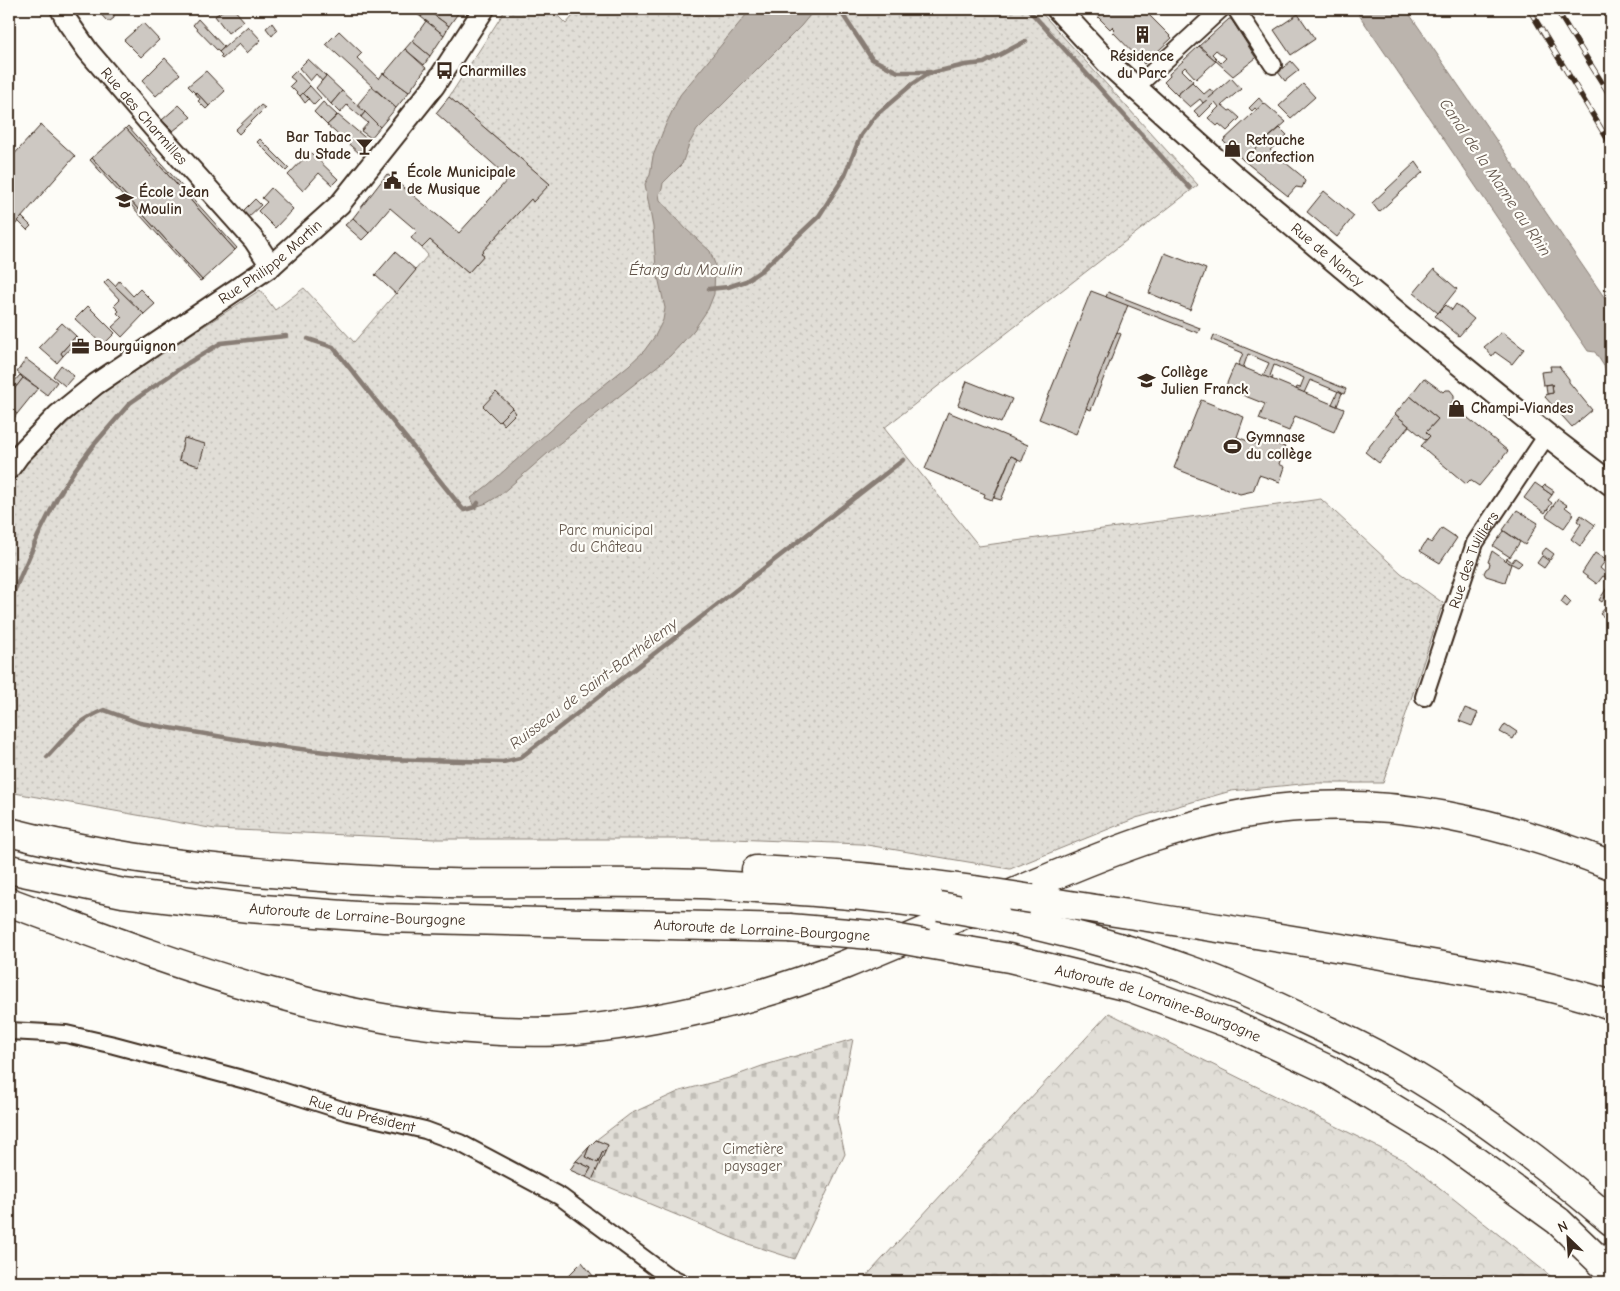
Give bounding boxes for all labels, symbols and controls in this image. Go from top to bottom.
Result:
building icon: Résidence du Parc [1132,25,1152,45]
place label: Résidence du Parc [1110,47,1174,82]
bus stop icon: Charmilles [435,61,455,81]
place label: Charmilles [459,62,526,80]
street label: Rue des Charmilles [97,64,191,168]
water label: Canal de la Marne au Rhin [1436,96,1555,260]
place label: Bar Tabac du Stade [286,128,351,163]
place label: Retouche Confection [1246,131,1314,166]
bar icon: Bar Tabac du Stade [355,136,375,156]
shop icon: Retouche Confection [1222,139,1242,159]
place label: École Municipale de Musique [407,162,516,198]
public building icon: École Municipale de Musique [383,171,403,191]
place label: École Jean Moulin [139,182,209,218]
school or university icon: École Jean Moulin [115,191,135,211]
street label: Rue Philippe Martin [215,216,325,308]
street label: Rue de Nancy [1287,219,1368,290]
water label: Étang du Moulin [629,260,743,279]
office icon: Bourguignon [70,336,90,356]
place label: Bourguignon [94,337,176,355]
place label: Collège Julien Franck [1161,363,1249,398]
school or university icon: Collège Julien Franck [1137,371,1157,391]
shop icon: Champi-Viandes [1447,398,1467,418]
place label: Champi-Viandes [1471,399,1573,417]
place label: Gymnase du collège [1246,428,1312,463]
sports icon: Gymnase du collège [1222,436,1242,456]
street label: Rue des Tuilliers [1445,508,1502,611]
park label: Parc municipal du Château [559,521,653,556]
water label: Ruisseau de Saint-Barthélemy [506,614,682,753]
street label: Autoroute de Lorraine-Bourgogne [249,899,466,929]
street label: Autoroute de Lorraine-Bourgogne [654,915,871,945]
street label: Autoroute de Lorraine-Bourgogne [1053,961,1264,1046]
street label: Rue du Président [307,1091,418,1137]
park label: Cimetière paysager [723,1140,784,1175]
north arrow [1542,1214,1592,1264]
text: N [1555,1217,1570,1236]

